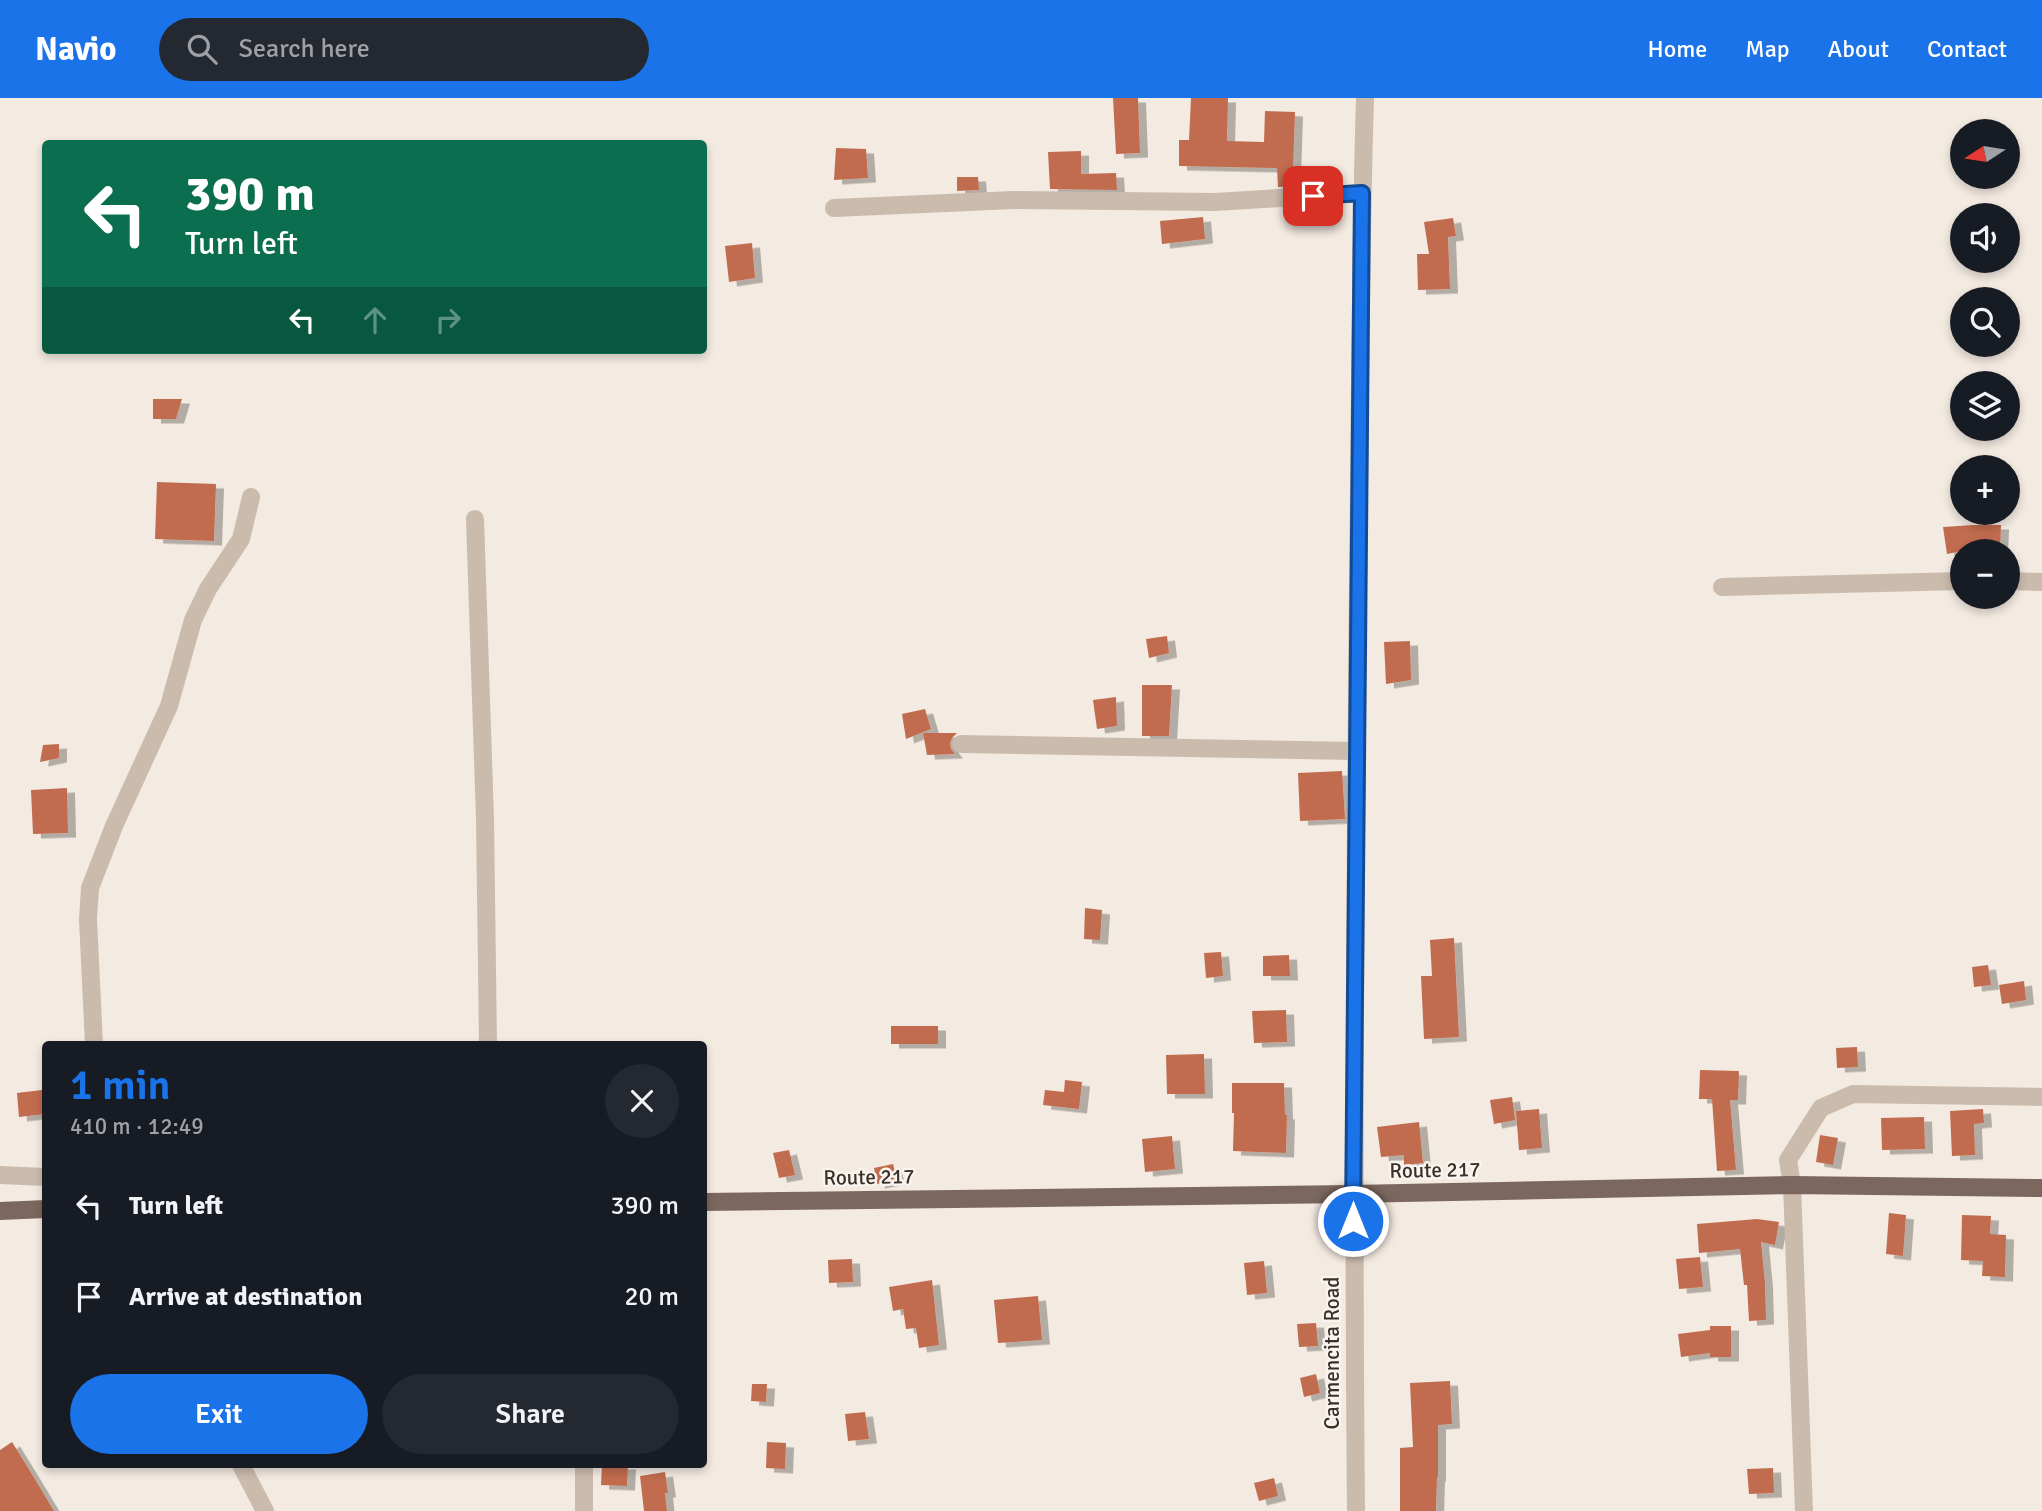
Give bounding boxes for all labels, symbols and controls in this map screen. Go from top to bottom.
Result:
search box [159,18,649,81]
text: Navio [35,29,117,70]
icon: search [183,30,221,68]
text: Search here [239,33,370,65]
text: Home [1647,34,1707,64]
text: Map [1745,34,1790,64]
text: About [1828,34,1889,64]
text: Contact [1927,34,2007,64]
north arrow [1950,119,2020,189]
map controls [1950,119,2020,609]
text: 390 m [185,164,315,224]
pin [1283,166,1343,226]
icon: left [70,168,161,259]
icon: arrive [1294,177,1332,215]
button: sound [1950,203,2020,273]
text: Turn left [185,224,298,263]
button: search [1950,287,2020,357]
icon: left [283,301,321,339]
icon: ahead [356,301,394,339]
icon: right [429,301,467,339]
button: layers [1950,371,2020,441]
button: + [1950,455,2020,525]
button: − [1950,539,2020,609]
text: 1 min [70,1060,171,1111]
button: close [605,1064,679,1138]
text: 410 m · 12:49 [70,1112,204,1141]
street label: Route 217 [1389,1156,1481,1184]
street label: Route 217 [823,1163,915,1191]
position arrow [1316,1184,1390,1258]
icon: left [70,1187,108,1225]
text: Turn left [129,1190,223,1222]
text: 390 m [610,1190,679,1222]
street label: Carmencita Road [1319,1277,1345,1429]
icon: arrive [70,1278,108,1316]
text: Arrive at destination [129,1281,362,1313]
text: 20 m [624,1281,679,1313]
button: Exit [70,1374,368,1454]
button: Share [382,1374,679,1454]

